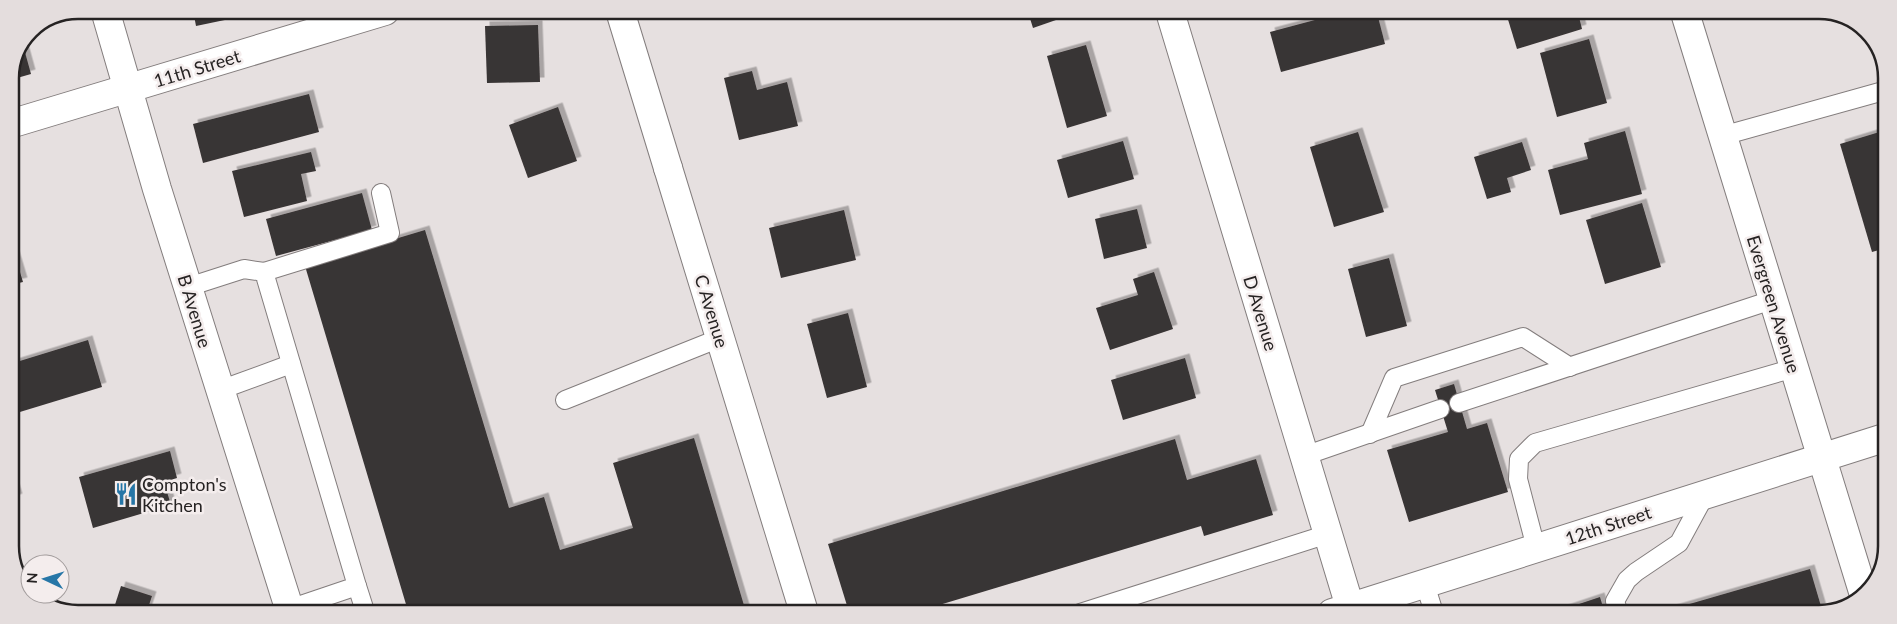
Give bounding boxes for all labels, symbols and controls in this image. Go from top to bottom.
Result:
street label: 11th Street [151,44,243,92]
street label: Evergreen Avenue [1743,232,1805,376]
street label: B Avenue [173,272,217,350]
street label: C Avenue [690,272,734,350]
street label: D Avenue [1239,273,1283,353]
place label: Compton's Kitchen [142,473,227,516]
restaurant icon: Compton's Kitchen [113,481,139,507]
street label: 12th Street [1562,501,1654,549]
north arrow [20,554,70,604]
text: N [23,572,40,584]

